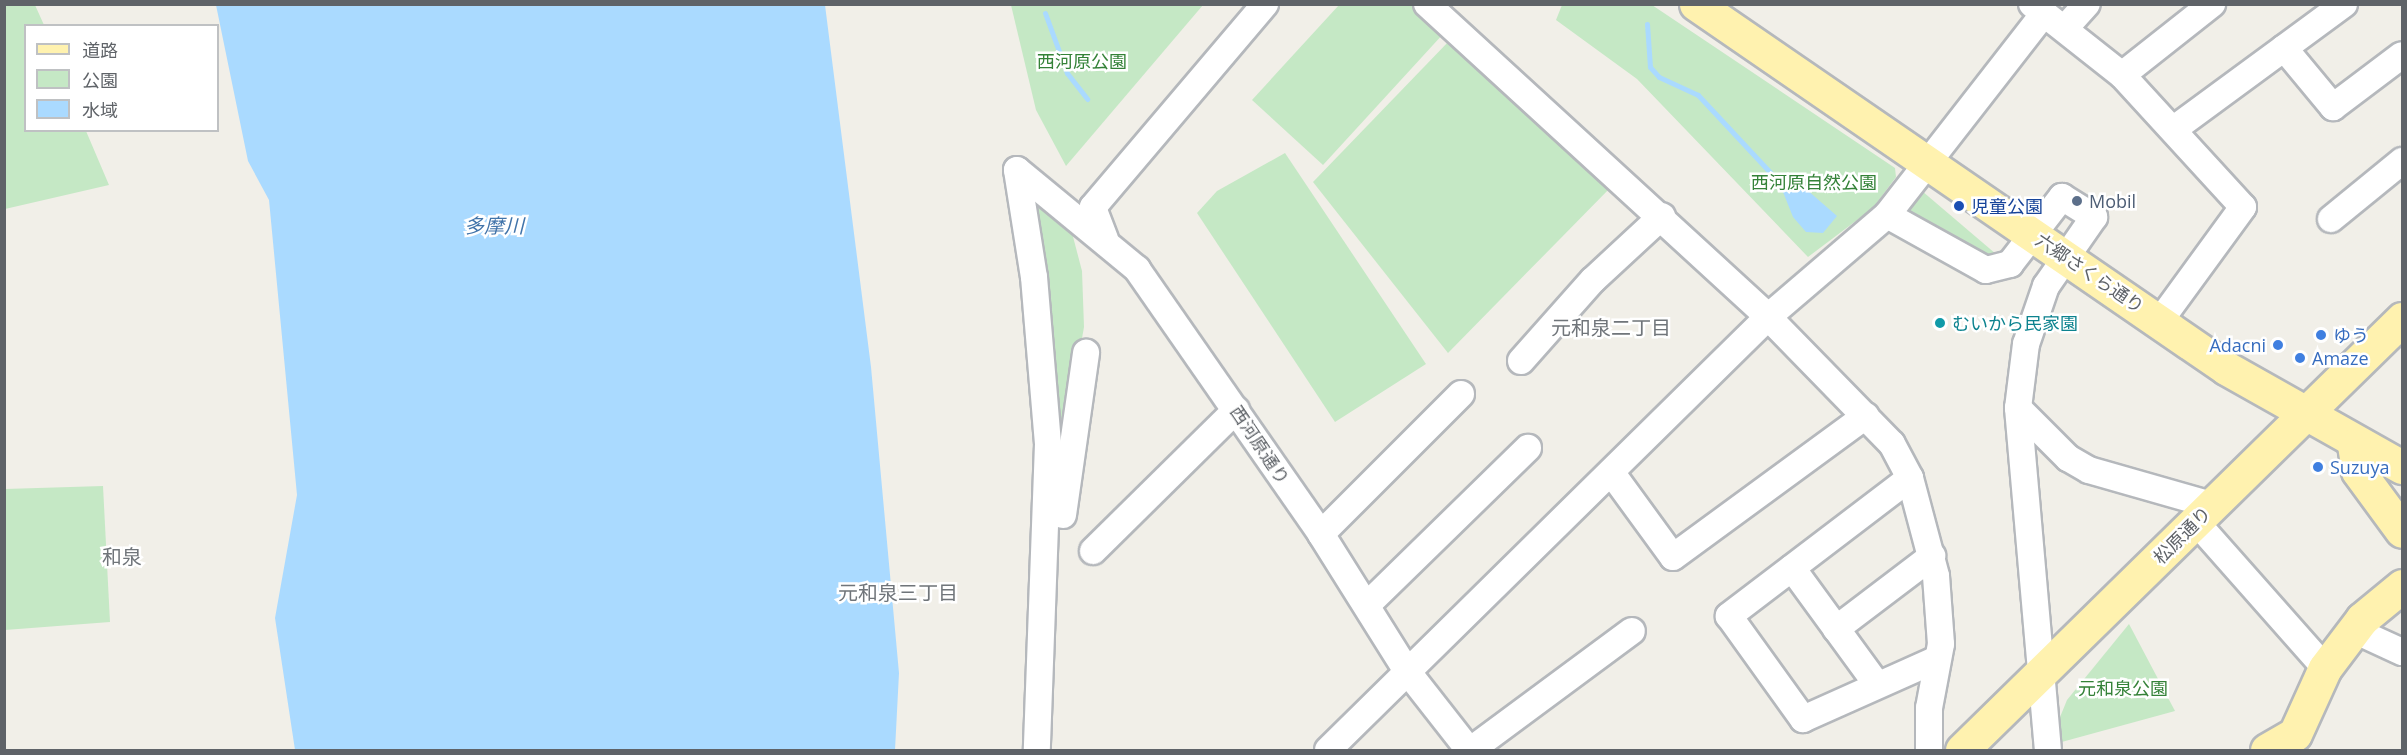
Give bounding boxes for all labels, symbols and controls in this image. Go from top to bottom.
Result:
legend [24,24,219,132]
text: 道路 [82,38,118,62]
park label: 西河原公園 [1037,50,1127,72]
text: 公園 [82,68,118,92]
text: 水域 [82,98,118,122]
park label: 西河原自然公園 [1751,171,1877,193]
place label: Mobil [2089,190,2136,212]
marker: Mobil [2070,194,2084,208]
place label: 児童公園 [1971,195,2043,217]
marker: 児童公園 [1952,199,1966,213]
water label: 多摩川 [464,213,524,237]
street label: 六郷さくら通り [2032,229,2148,317]
place label: むいから民家園 [1952,312,2078,334]
district label: 元和泉二丁目 [1551,315,1671,339]
marker: むいから民家園 [1933,316,1947,330]
place label: ゆう [2333,324,2369,346]
marker: ゆう [2314,328,2328,342]
place label: Adacni [2209,334,2266,356]
marker: Adacni [2271,338,2285,352]
place label: Amaze [2312,347,2369,369]
marker: Amaze [2293,351,2307,365]
street label: 西河原通り [1226,402,1294,488]
place label: Suzuya [2330,456,2389,478]
marker: Suzuya [2311,460,2325,474]
street label: 松原通り [2149,502,2215,568]
district label: 和泉 [102,544,142,568]
district label: 元和泉三丁目 [838,580,958,604]
park label: 元和泉公園 [2078,677,2168,699]

